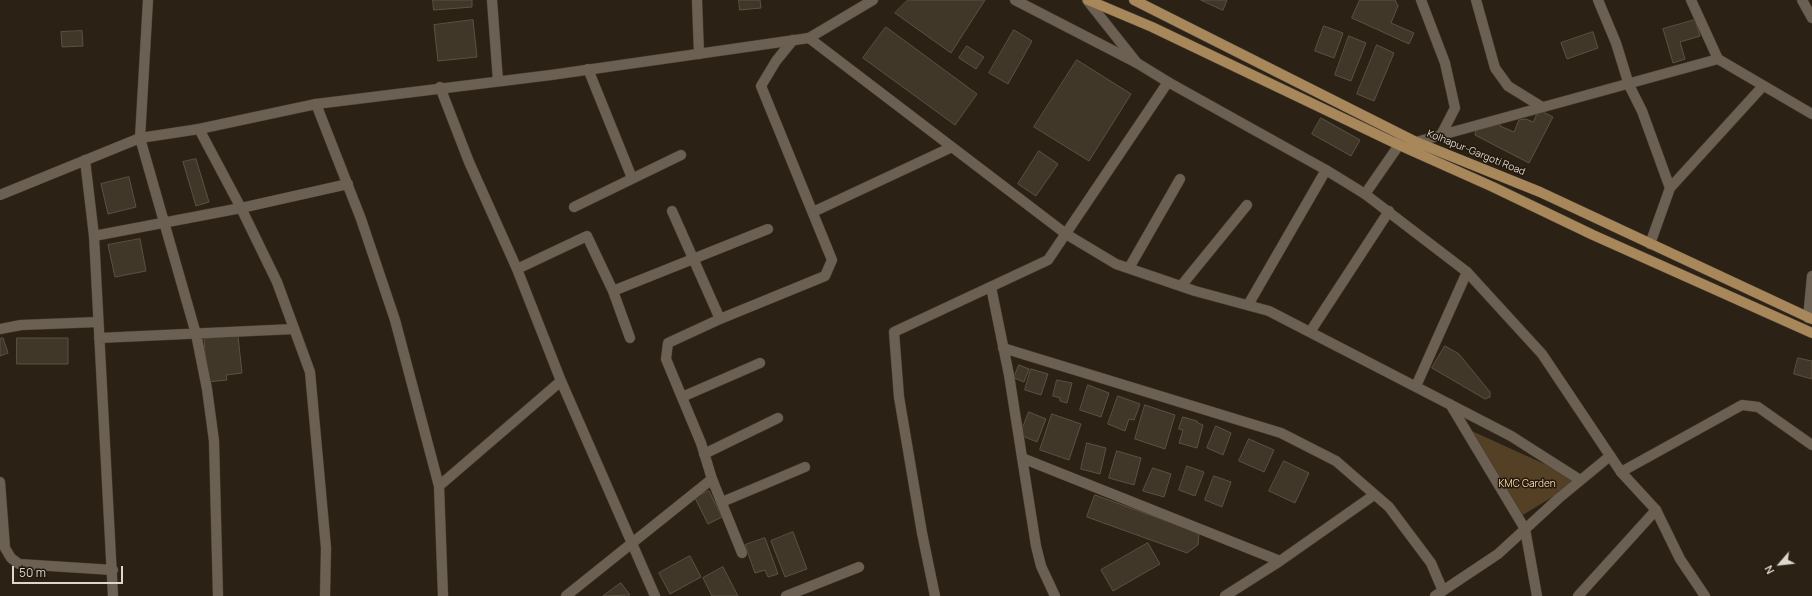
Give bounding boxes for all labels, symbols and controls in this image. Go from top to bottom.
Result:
street label: Kolhapur-Gargoti Road [1425,128,1527,178]
park label: KMC Garden [1498,478,1556,490]
north arrow [1760,544,1800,584]
scale bar [14,558,125,584]
text: N [1760,563,1777,577]
text: 50 m [19,564,46,581]

